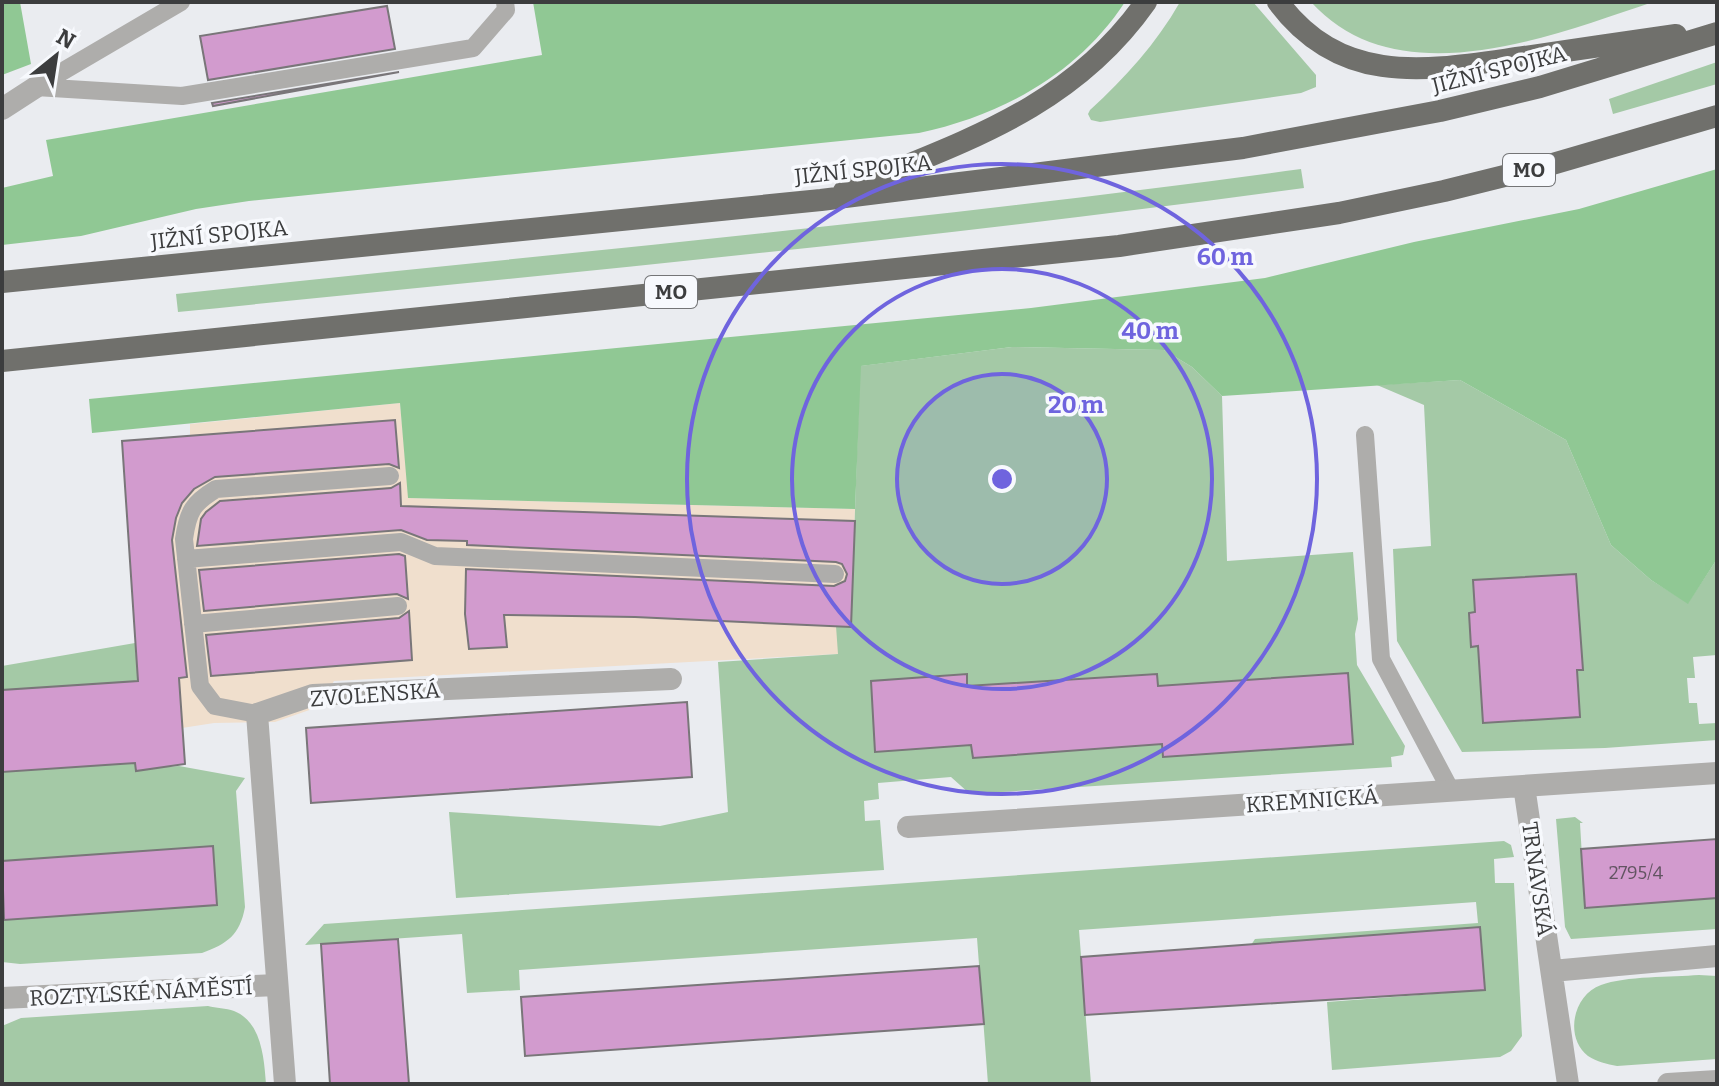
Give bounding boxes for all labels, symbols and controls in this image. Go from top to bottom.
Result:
north arrow [16,16,96,96]
text: N [52,23,80,55]
street label: JIŽNÍ SPOJKA [1428,40,1569,99]
street label: JIŽNÍ SPOJKA [792,149,933,190]
road number: MO [1503,154,1555,186]
street label: JIŽNÍ SPOJKA [148,214,289,255]
text: 60 m [1197,243,1253,271]
road number: MO [645,276,697,308]
text: 40 m [1121,317,1179,345]
text: 20 m [1048,391,1104,419]
centre of rings [988,465,1016,493]
street label: ZVOLENSKÁ [309,676,441,713]
street label: KREMNICKÁ [1245,782,1380,819]
street label: TRNAVSKÁ [1516,820,1559,938]
house number: 2795/4 [1609,862,1664,884]
street label: ROZTYLSKÉ NÁMĚSTÍ [29,973,253,1012]

